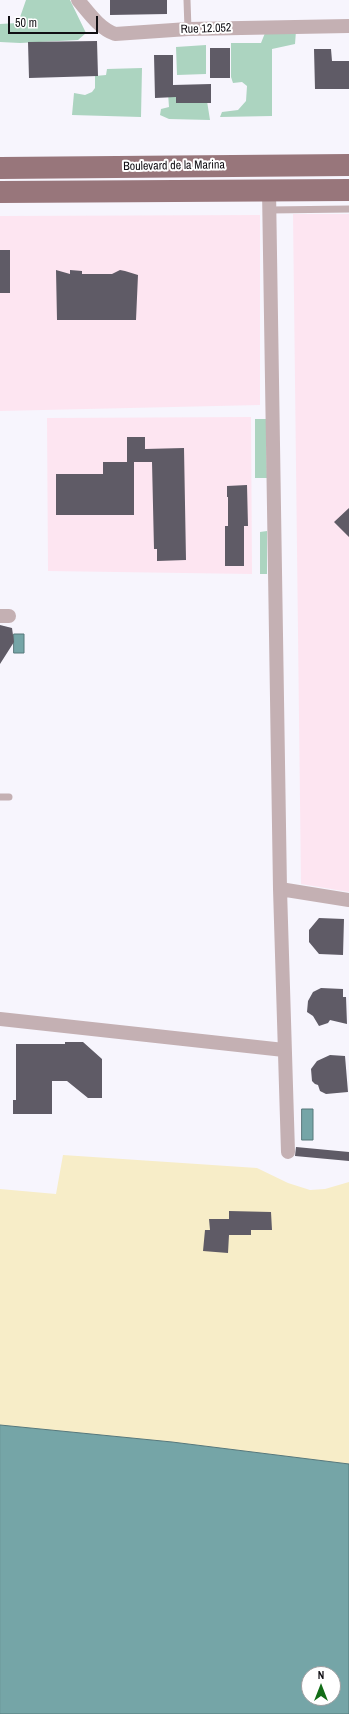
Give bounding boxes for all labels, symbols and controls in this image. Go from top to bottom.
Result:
scale bar [10,8,100,34]
text: 50 m [15,15,37,31]
street label: Rue 12.052 [180,21,232,37]
street label: Boulevard de la Marina [123,158,225,174]
north arrow [301,1666,341,1706]
text: N [318,1668,324,1682]

